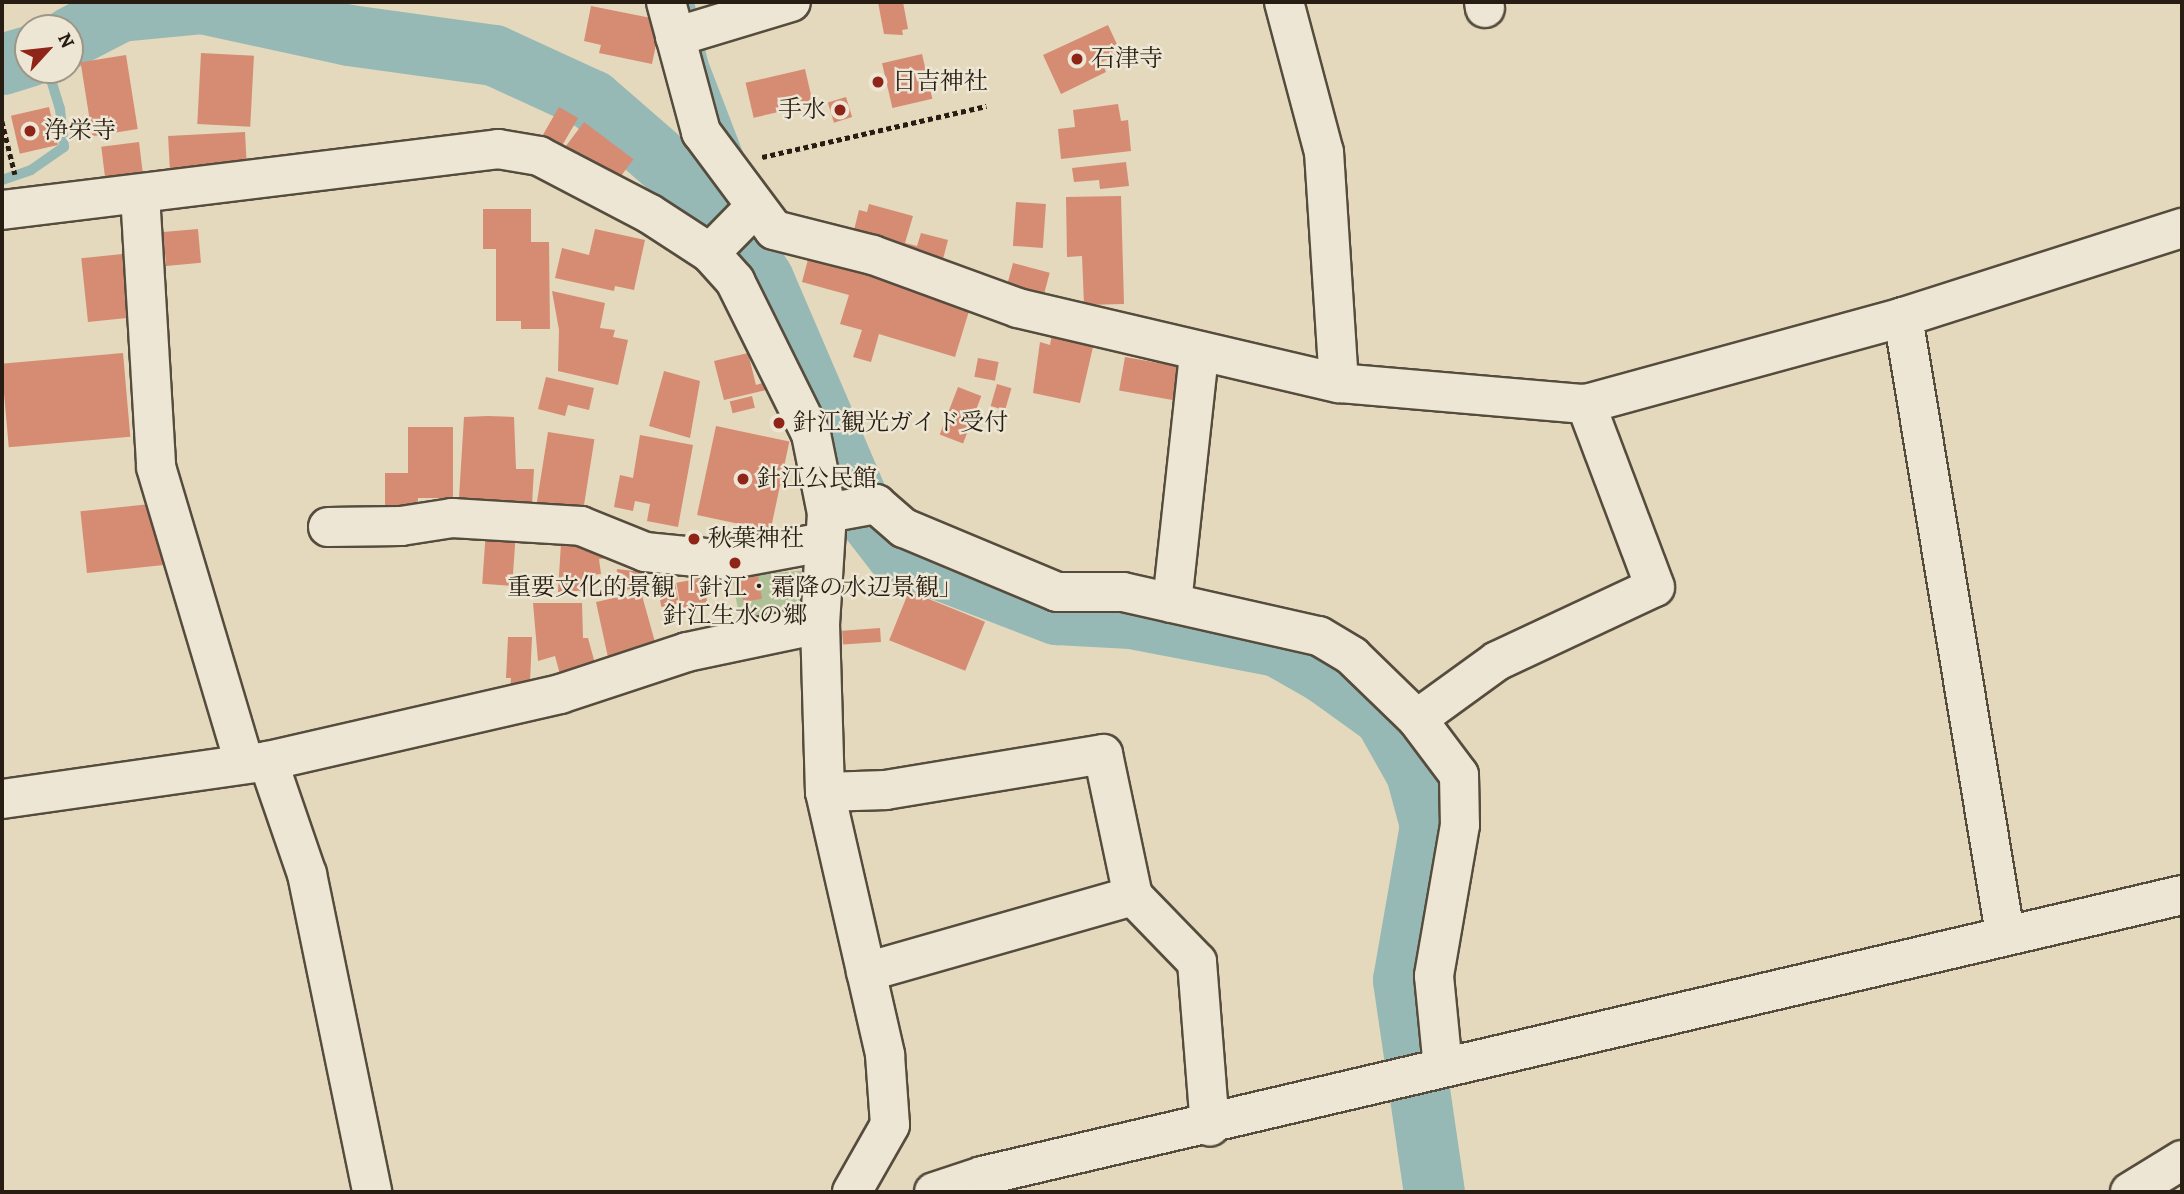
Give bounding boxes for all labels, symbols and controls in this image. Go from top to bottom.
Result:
north arrow [14,14,84,84]
text: N [51,28,81,52]
place label: 石津寺 [1091,45,1163,73]
marker: 石津寺 [1069,51,1085,67]
place label: 日吉神社 [892,68,988,96]
marker: 日吉神社 [870,74,886,90]
place label: 手水 [778,96,826,124]
marker: 手水 [832,102,848,118]
place label: 浄栄寺 [44,117,116,145]
marker: 浄栄寺 [22,123,38,139]
place label: 針江観光ガイド受付 [793,409,1009,437]
marker: 針江観光ガイド受付 [771,415,787,431]
place label: 針江公民館 [757,465,877,493]
marker: 針江公民館 [735,471,751,487]
place label: 秋葉神社 [708,525,804,553]
marker: 秋葉神社 [686,531,702,547]
marker: 重要文化的景観「針江・霜降の水辺景観」 針江生水の郷 [727,555,743,571]
place label: 重要文化的景観「針江・霜降の水辺景観」 針江生水の郷 [507,574,963,630]

